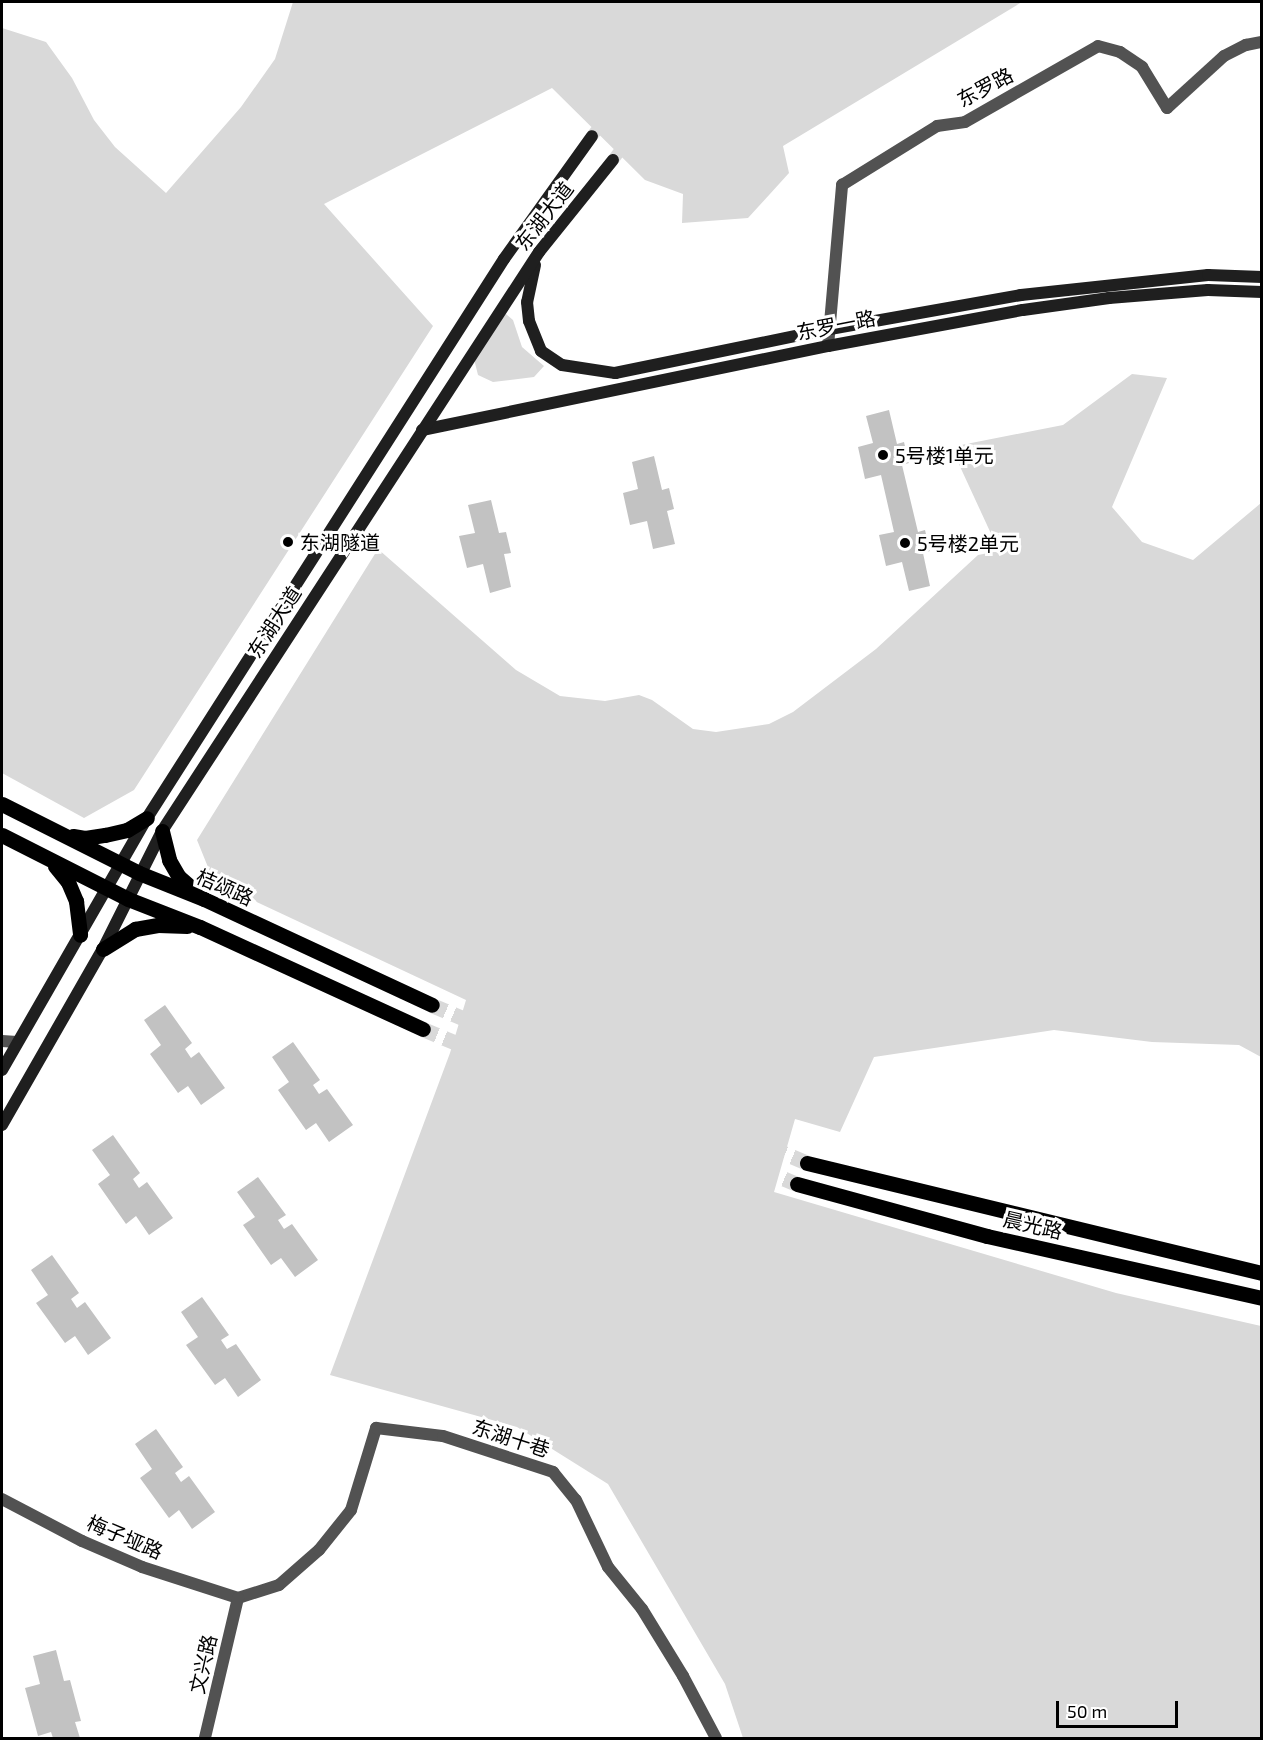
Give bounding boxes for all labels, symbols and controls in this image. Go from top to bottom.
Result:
street label: 东罗路 [953,62,1017,112]
street label: 东湖大道 [510,177,578,255]
street label: 东罗一路 [794,306,878,344]
place label: 5号楼1单元 [895,443,994,467]
marker: 5号楼1单元 [876,448,890,462]
place label: 东湖隧道 [300,530,380,554]
place label: 5号楼2单元 [917,531,1019,555]
marker: 东湖隧道 [281,535,295,549]
marker: 5号楼2单元 [898,536,912,550]
street label: 东湖大道 [242,582,306,662]
street label: 桔颂路 [193,864,257,910]
street label: 晨光路 [1001,1207,1065,1243]
street label: 东湖十巷 [469,1414,553,1462]
street label: 梅子垭路 [83,1510,167,1564]
street label: 文兴路 [185,1632,221,1696]
scale bar [1059,1689,1180,1727]
text: 50 m [1067,1700,1107,1722]

